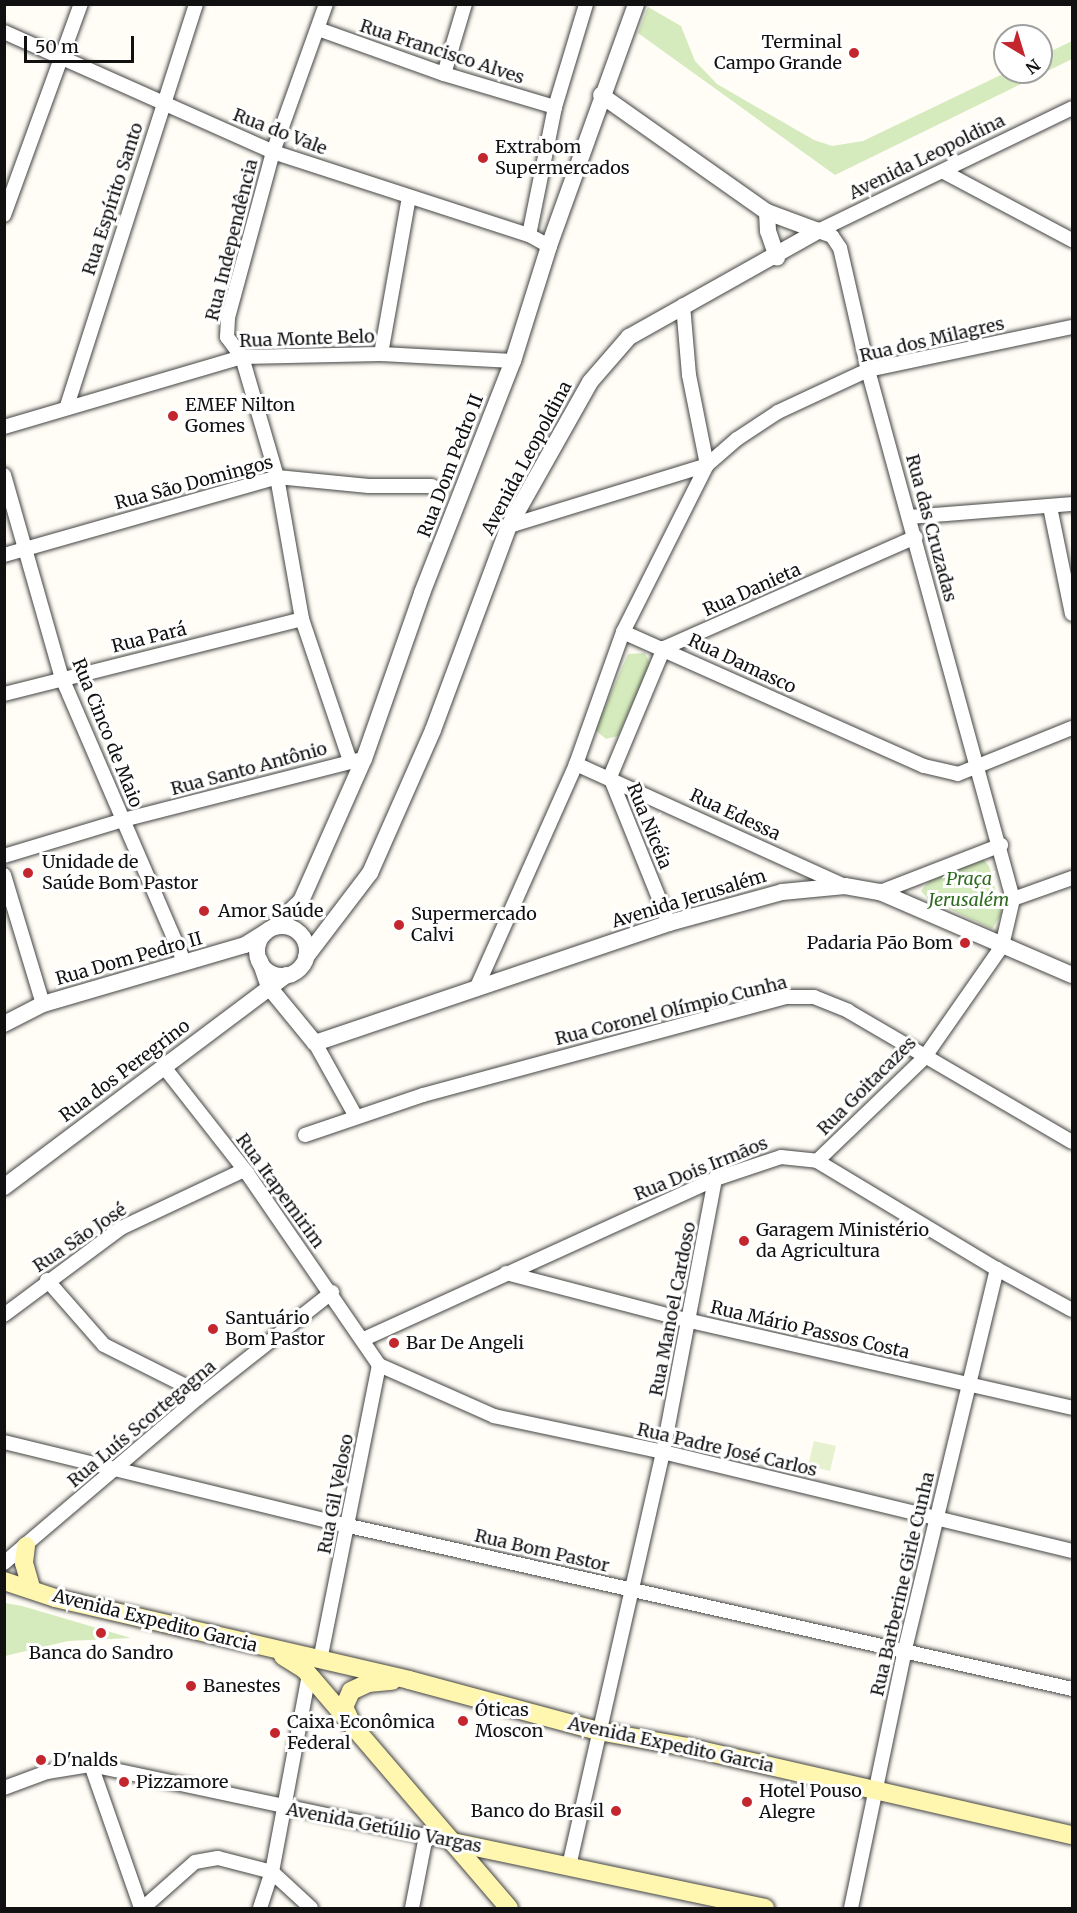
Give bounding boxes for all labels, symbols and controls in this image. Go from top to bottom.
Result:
street label: Rua Francisco Alves [357,15,527,89]
scale bar [27,24,136,62]
north arrow [993,24,1053,84]
place label: Terminal Campo Grande [714,32,842,74]
text: 50 m [35,35,79,58]
marker: Terminal Campo Grande [847,46,861,60]
text: N [1022,55,1044,78]
street label: Rua do Vale [230,104,330,160]
street label: Avenida Leopoldina [845,110,1009,204]
street label: Rua Espírito Santo [78,120,148,278]
place label: Extrabom Supermercados [495,137,630,180]
marker: Extrabom Supermercados [476,151,490,165]
street label: Rua Independência [201,157,263,323]
street label: Rua dos Milagres [858,313,1006,367]
street label: Rua Monte Belo [239,326,375,352]
street label: Avenida Leopoldina [477,377,577,539]
street label: Rua Dom Pedro II [414,391,488,541]
place label: EMEF Nilton Gomes [185,395,295,438]
marker: EMEF Nilton Gomes [166,409,180,423]
street label: Rua São Domingos [113,451,275,515]
street label: Rua das Cruzadas [901,452,961,604]
street label: Rua Danieta [700,559,804,621]
street label: Rua Pará [110,618,188,658]
street label: Rua Damasco [685,630,799,698]
street label: Rua Cinco de Maio [67,655,147,811]
street label: Rua Santo Antônio [169,738,329,800]
street label: Rua Nicéia [622,780,676,872]
street label: Rua Edessa [686,785,784,845]
place label: Unidade de Saúde Bom Pastor [42,852,198,894]
marker: Unidade de Saúde Bom Pastor [19,864,37,882]
street label: Avenida Jerusalém [609,865,769,933]
park label: Praça Jerusalém [929,869,1009,912]
place label: Amor Saúde [218,900,323,922]
marker: Amor Saúde [195,902,213,920]
place label: Supermercado Calvi [411,904,537,946]
marker: Supermercado Calvi [392,918,406,932]
street label: Rua Dom Pedro II [53,928,205,990]
place label: Padaria Pão Bom [807,932,953,954]
marker: Padaria Pão Bom [958,936,972,950]
street label: Rua Coronel Olímpio Cunha [553,972,789,1050]
street label: Rua dos Peregrino [56,1015,194,1127]
street label: Rua Goitacazes [813,1032,921,1140]
street label: Rua Itapemirim [231,1129,329,1253]
street label: Rua Dois Irmãos [631,1132,771,1206]
street label: Rua São José [29,1199,131,1277]
street label: Rua Manoel Cardoso [646,1220,700,1398]
place label: Garagem Ministério da Agricultura [756,1220,929,1262]
marker: Garagem Ministério da Agricultura [737,1234,751,1248]
street label: Rua Mário Passos Costa [708,1297,912,1363]
place label: Santuário Bom Pastor [225,1308,325,1350]
marker: Santuário Bom Pastor [206,1322,220,1336]
place label: Bar De Angeli [406,1332,524,1354]
marker: Bar De Angeli [387,1336,401,1350]
street label: Rua Luís Scortegagna [64,1356,220,1492]
street label: Rua Padre José Carlos [635,1419,819,1481]
street label: Rua Gil Veloso [314,1432,358,1556]
street label: Rua Barberine Girle Cunha [867,1470,939,1698]
street label: Rua Bom Pastor [473,1525,611,1577]
street label: Avenida Expedito Garcia [51,1585,259,1657]
marker: Banca do Sandro [94,1626,108,1640]
place label: Banca do Sandro [29,1642,173,1664]
place label: Banestes [203,1675,281,1697]
marker: Banestes [184,1679,198,1693]
place label: Óticas Moscon [475,1700,543,1742]
place label: Caixa Econômica Federal [287,1712,435,1754]
street label: Avenida Expedito Garcia [566,1713,776,1777]
marker: Óticas Moscon [456,1714,470,1728]
marker: Caixa Econômica Federal [268,1726,282,1740]
place label: D'nalds [53,1749,118,1771]
marker: D'nalds [34,1753,48,1767]
place label: Pizzamore [136,1771,228,1793]
marker: Pizzamore [117,1775,131,1789]
place label: Hotel Pouso Alegre [759,1781,862,1824]
marker: Hotel Pouso Alegre [740,1795,754,1809]
street label: Avenida Getúlio Vargas [284,1798,484,1858]
place label: Banco do Brasil [471,1800,604,1822]
marker: Banco do Brasil [609,1804,623,1818]

